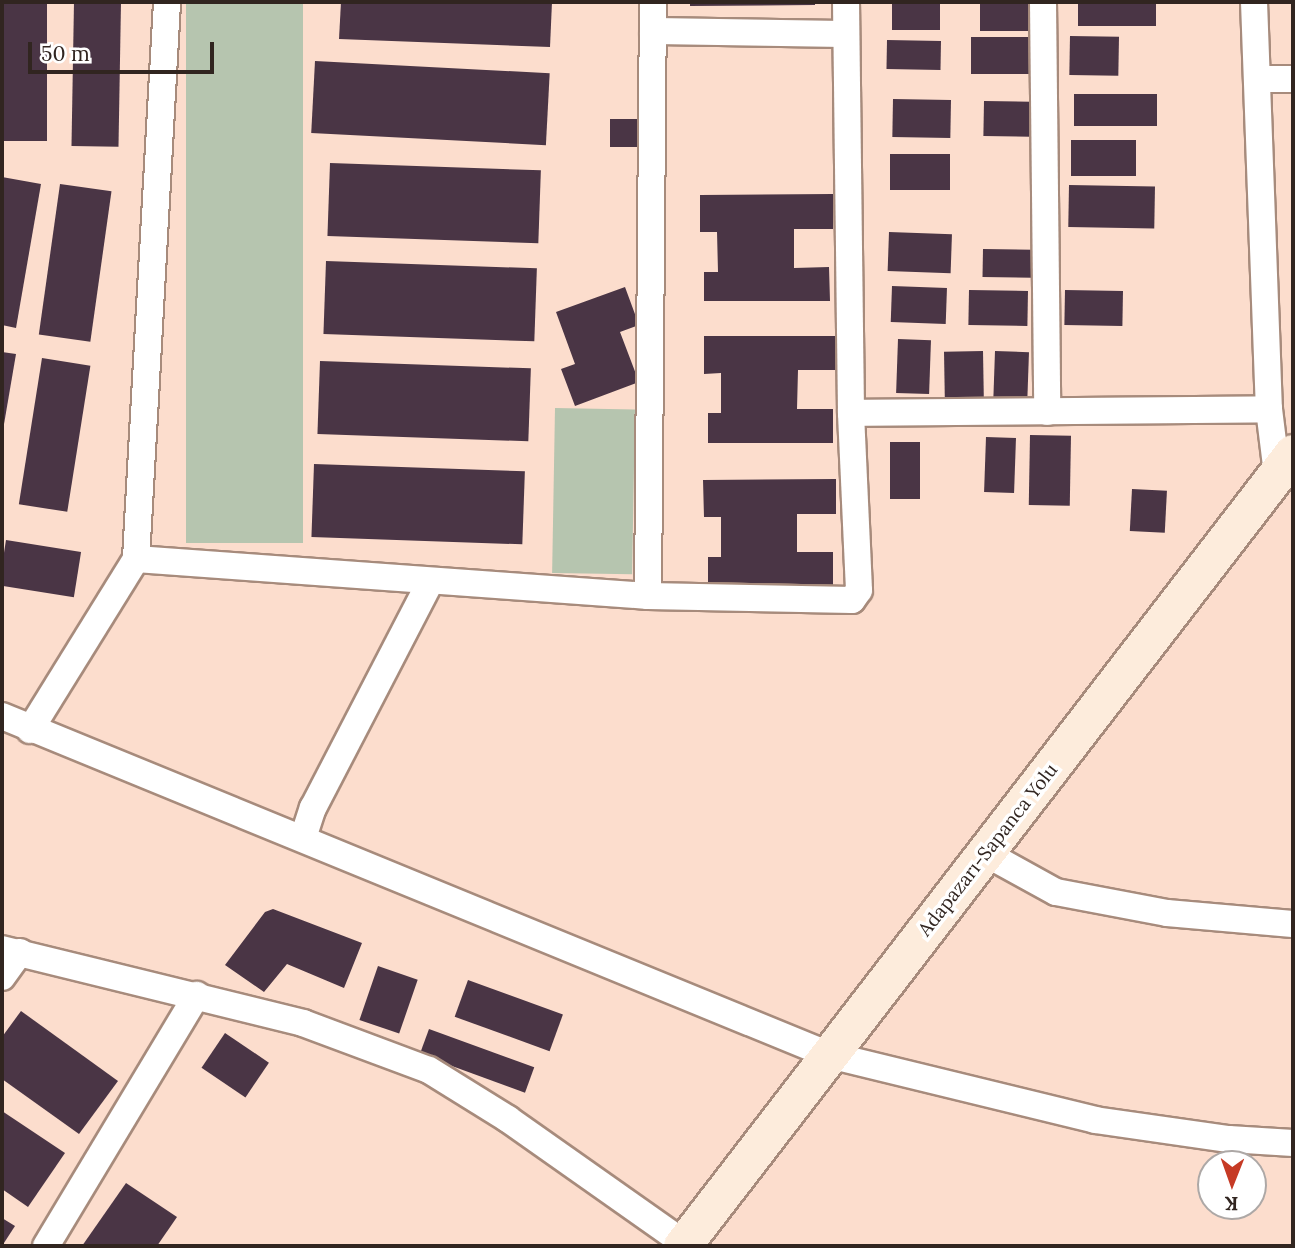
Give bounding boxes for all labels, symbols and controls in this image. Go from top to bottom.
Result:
scale bar [32,28,217,72]
text: 50 m [41,40,90,67]
street label: Adapazarı-Sapanca Yolu [914,759,1062,941]
north arrow [1197,1150,1267,1220]
text: K [1225,1192,1239,1216]

